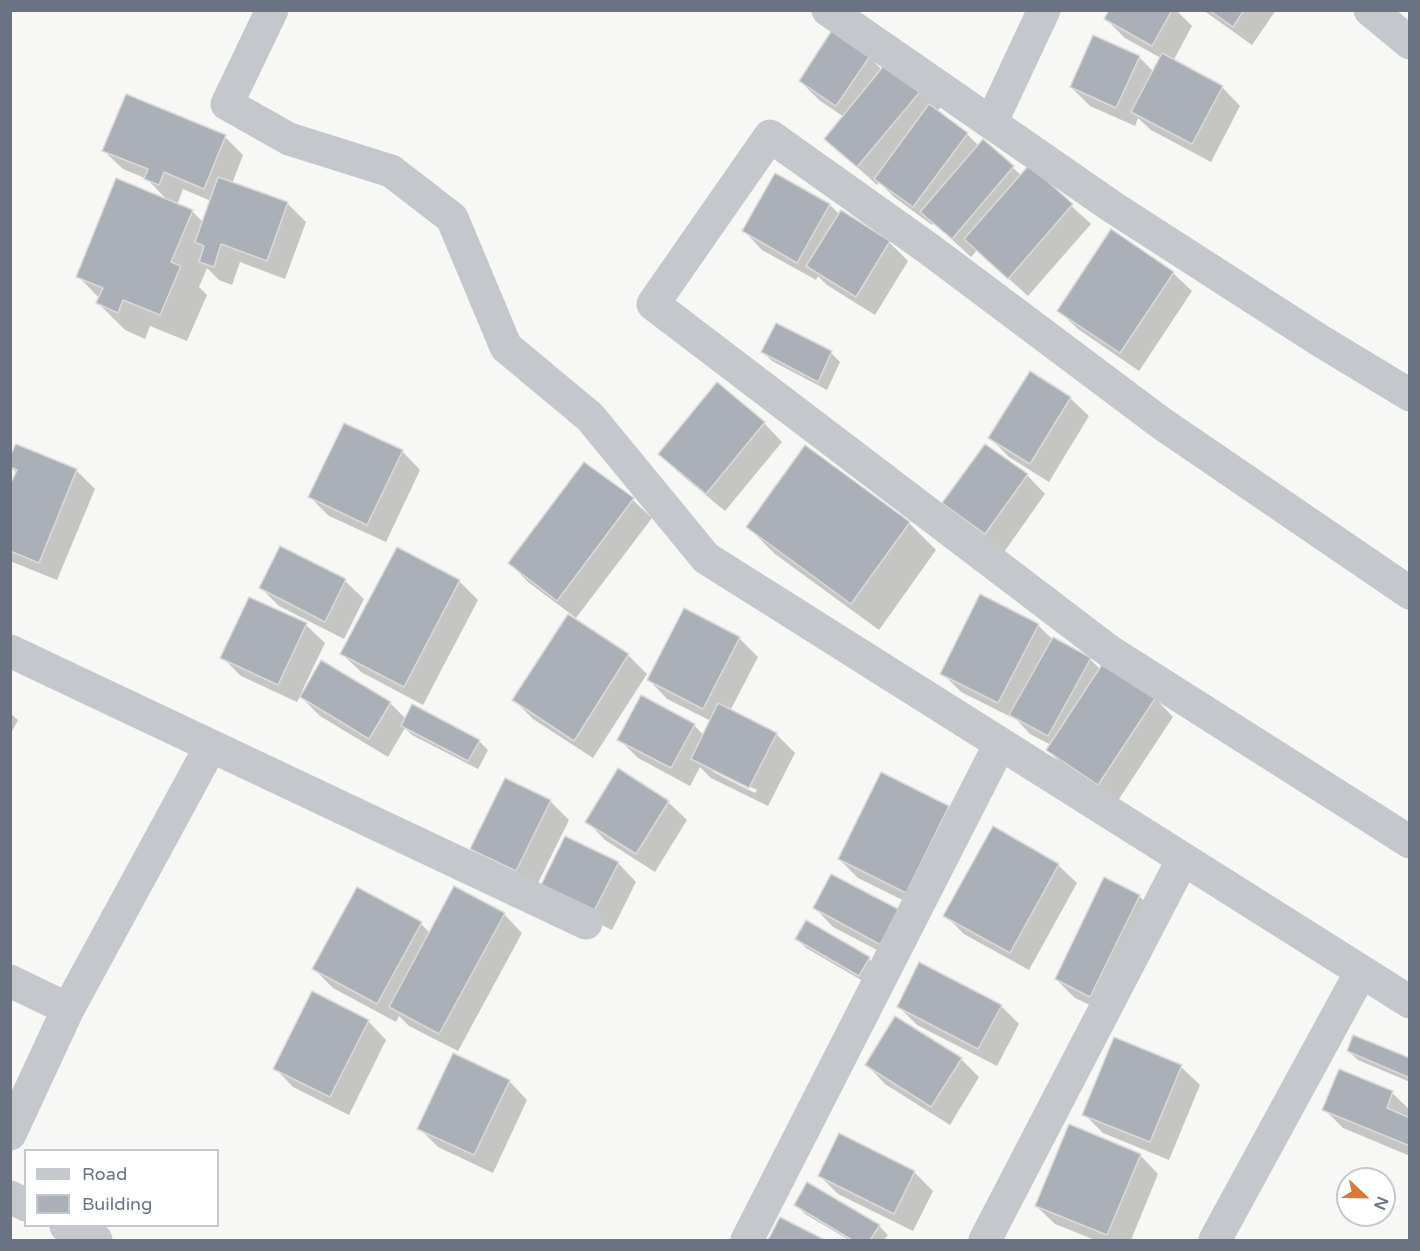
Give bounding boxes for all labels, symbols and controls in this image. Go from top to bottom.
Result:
legend [24,1149,219,1227]
text: Road [82,1163,127,1185]
north arrow [1336,1167,1396,1227]
text: Building [82,1193,152,1215]
text: N [1369,1193,1393,1213]

